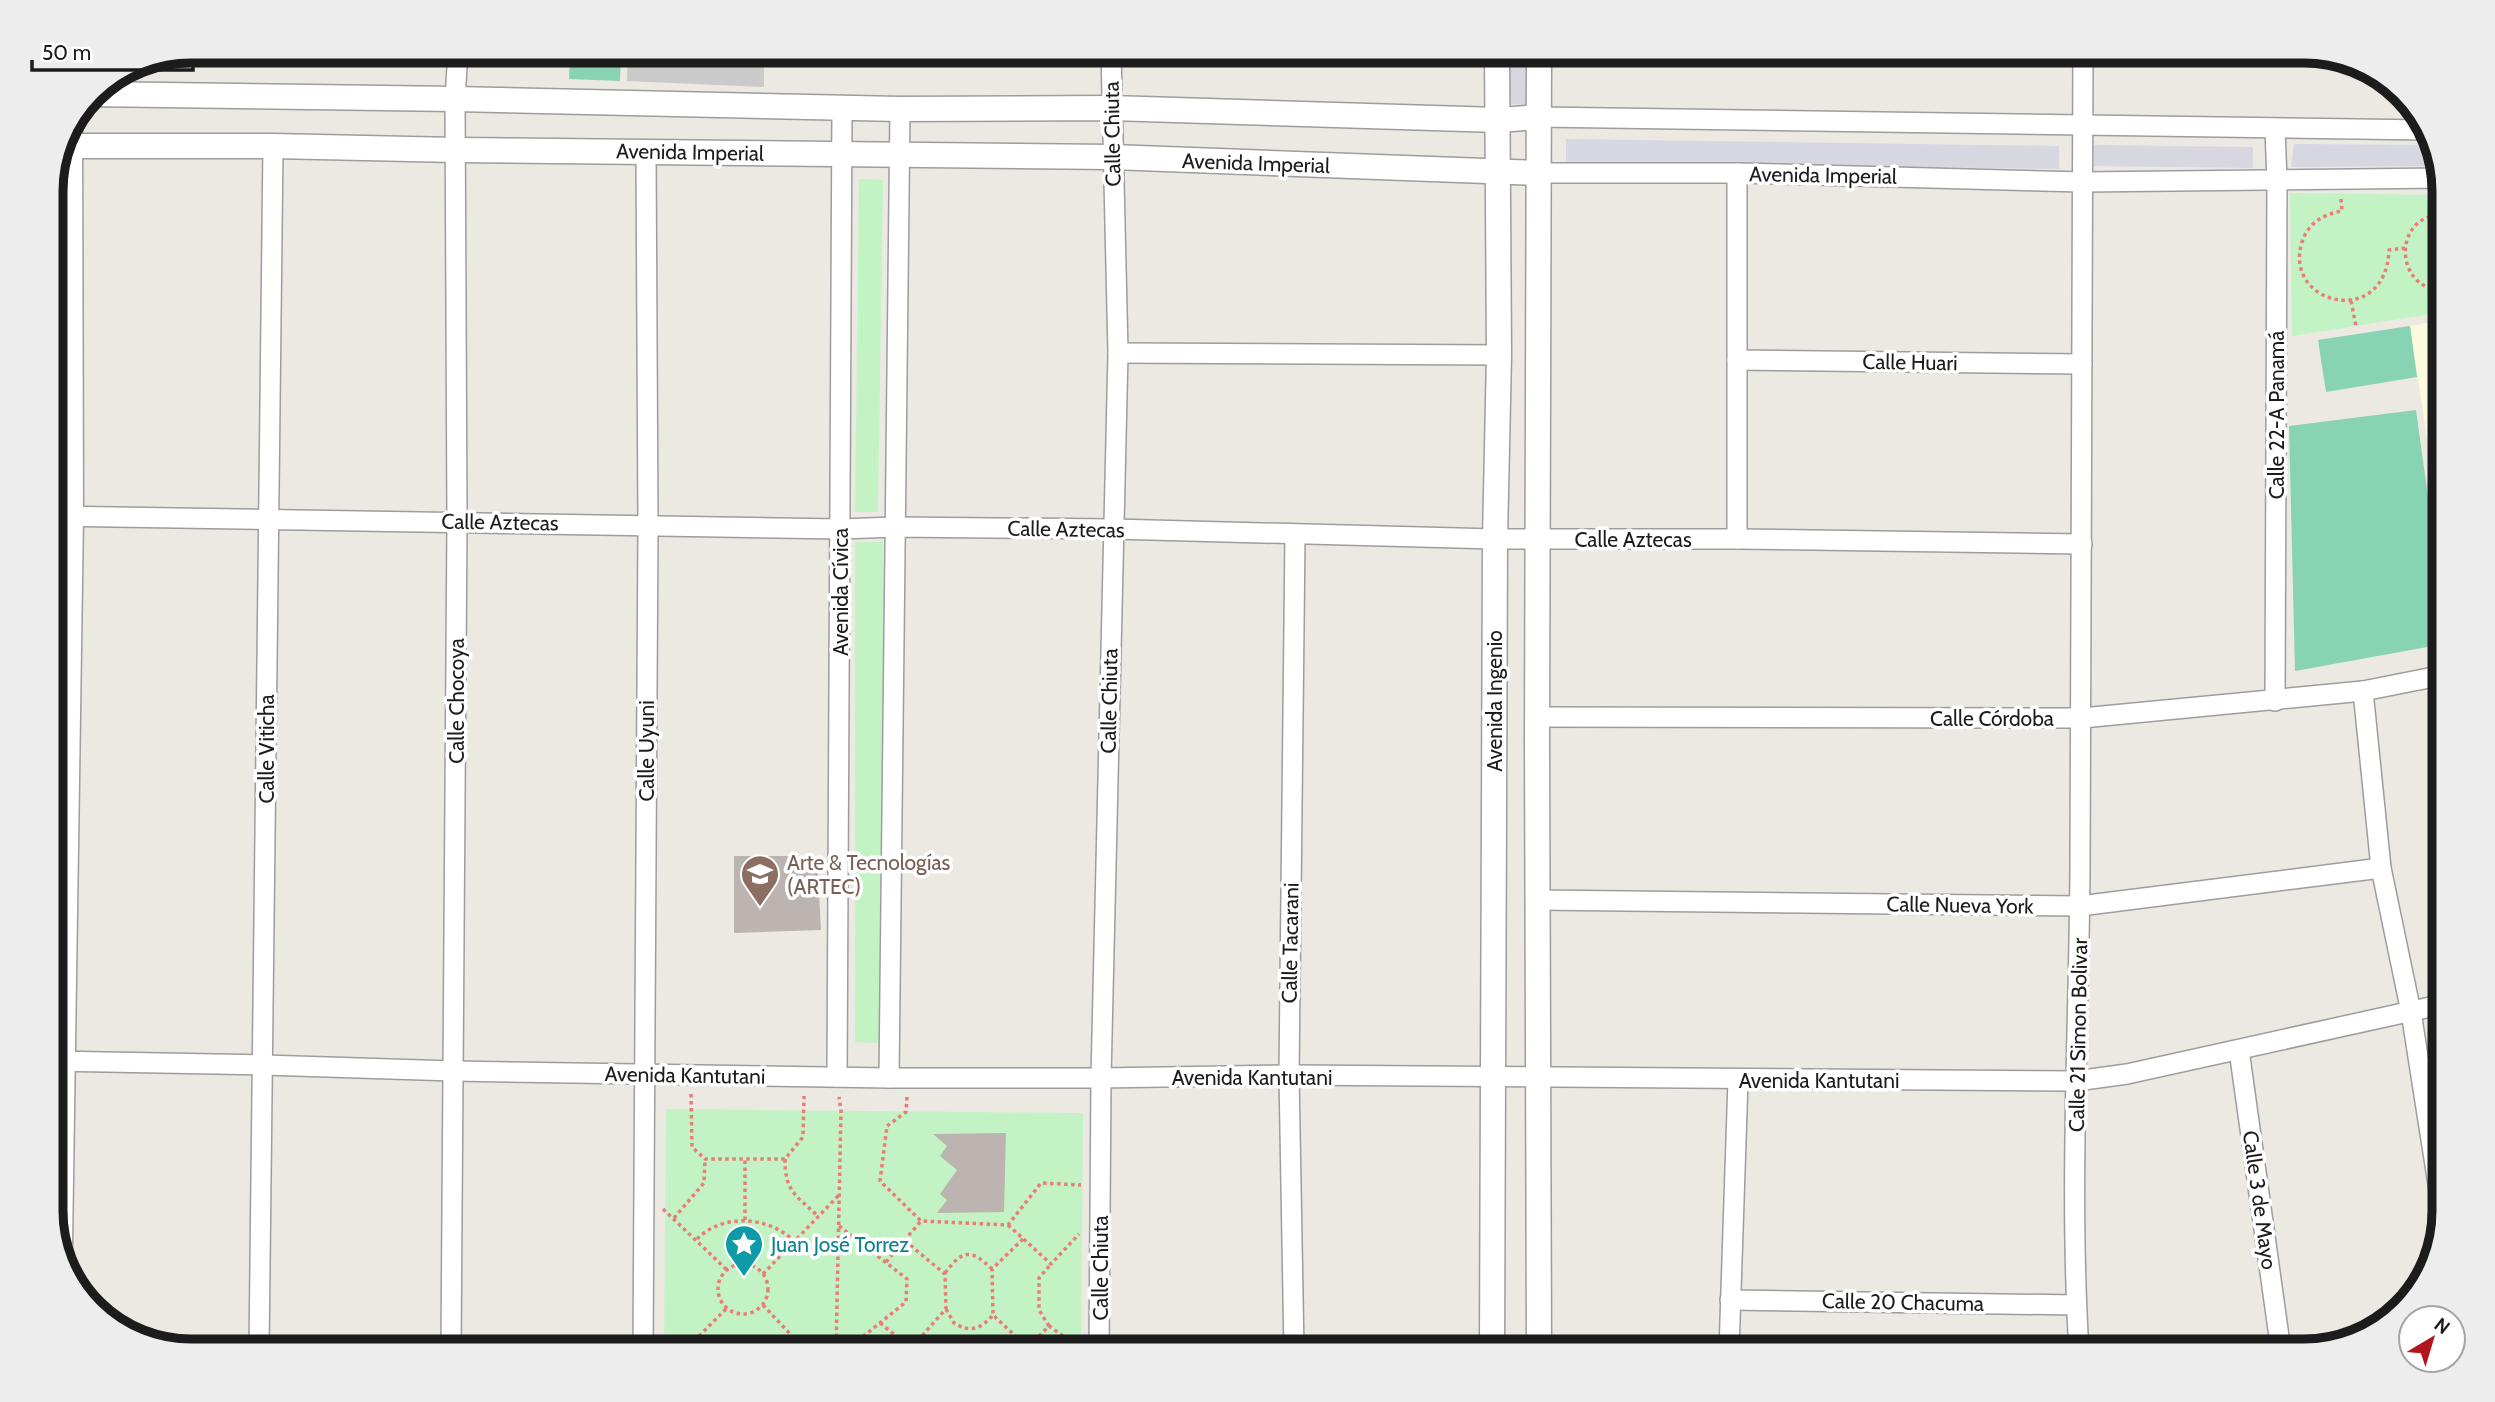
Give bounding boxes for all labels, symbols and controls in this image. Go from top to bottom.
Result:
scale bar [32,28,192,72]
text: 50 m [42,40,91,65]
street label: Calle Chiuta [1099,81,1125,187]
street label: Avenida Imperial [616,138,764,166]
street label: Avenida Imperial [1182,148,1330,178]
street label: Avenida Imperial [1749,161,1897,189]
street label: Calle 22-A Panamá [2264,331,2289,499]
street label: Calle Huari [1862,349,1958,375]
street label: Calle Aztecas [441,508,559,536]
street label: Calle Aztecas [1007,515,1125,543]
street label: Calle Aztecas [1574,527,1692,552]
street label: Avenida Cívica [828,528,853,656]
street label: Avenida Ingenio [1482,630,1507,772]
street label: Calle Chocoya [444,638,469,764]
street label: Calle Chiuta [1096,648,1122,754]
street label: Calle Viticha [254,694,279,804]
street label: Calle Uyuni [634,700,659,802]
street label: Calle Córdoba [1930,706,2054,731]
place label: Arte & Tecnologías (ARTEC) [787,850,950,899]
school or university icon: Arte & Tecnologías (ARTEC) [739,853,781,908]
street label: Calle Tacarani [1276,882,1304,1004]
street label: Calle Nueva York [1886,891,2034,919]
street label: Calle 21 Simon Bolivar [2064,937,2092,1132]
street label: Avenida Kantutani [604,1061,766,1089]
street label: Avenida Kantutani [1172,1065,1332,1090]
street label: Avenida Kantutani [1739,1068,1899,1093]
street label: Calle 3 de Mayo [2238,1129,2282,1271]
street label: Calle Chiuta [1088,1215,1113,1321]
place icon: Juan José Torrez [723,1223,765,1278]
place label: Juan José Torrez [770,1232,909,1257]
street label: Calle 20 Chacuma [1822,1288,1984,1316]
north arrow [2397,1304,2467,1374]
text: N [2430,1313,2455,1339]

